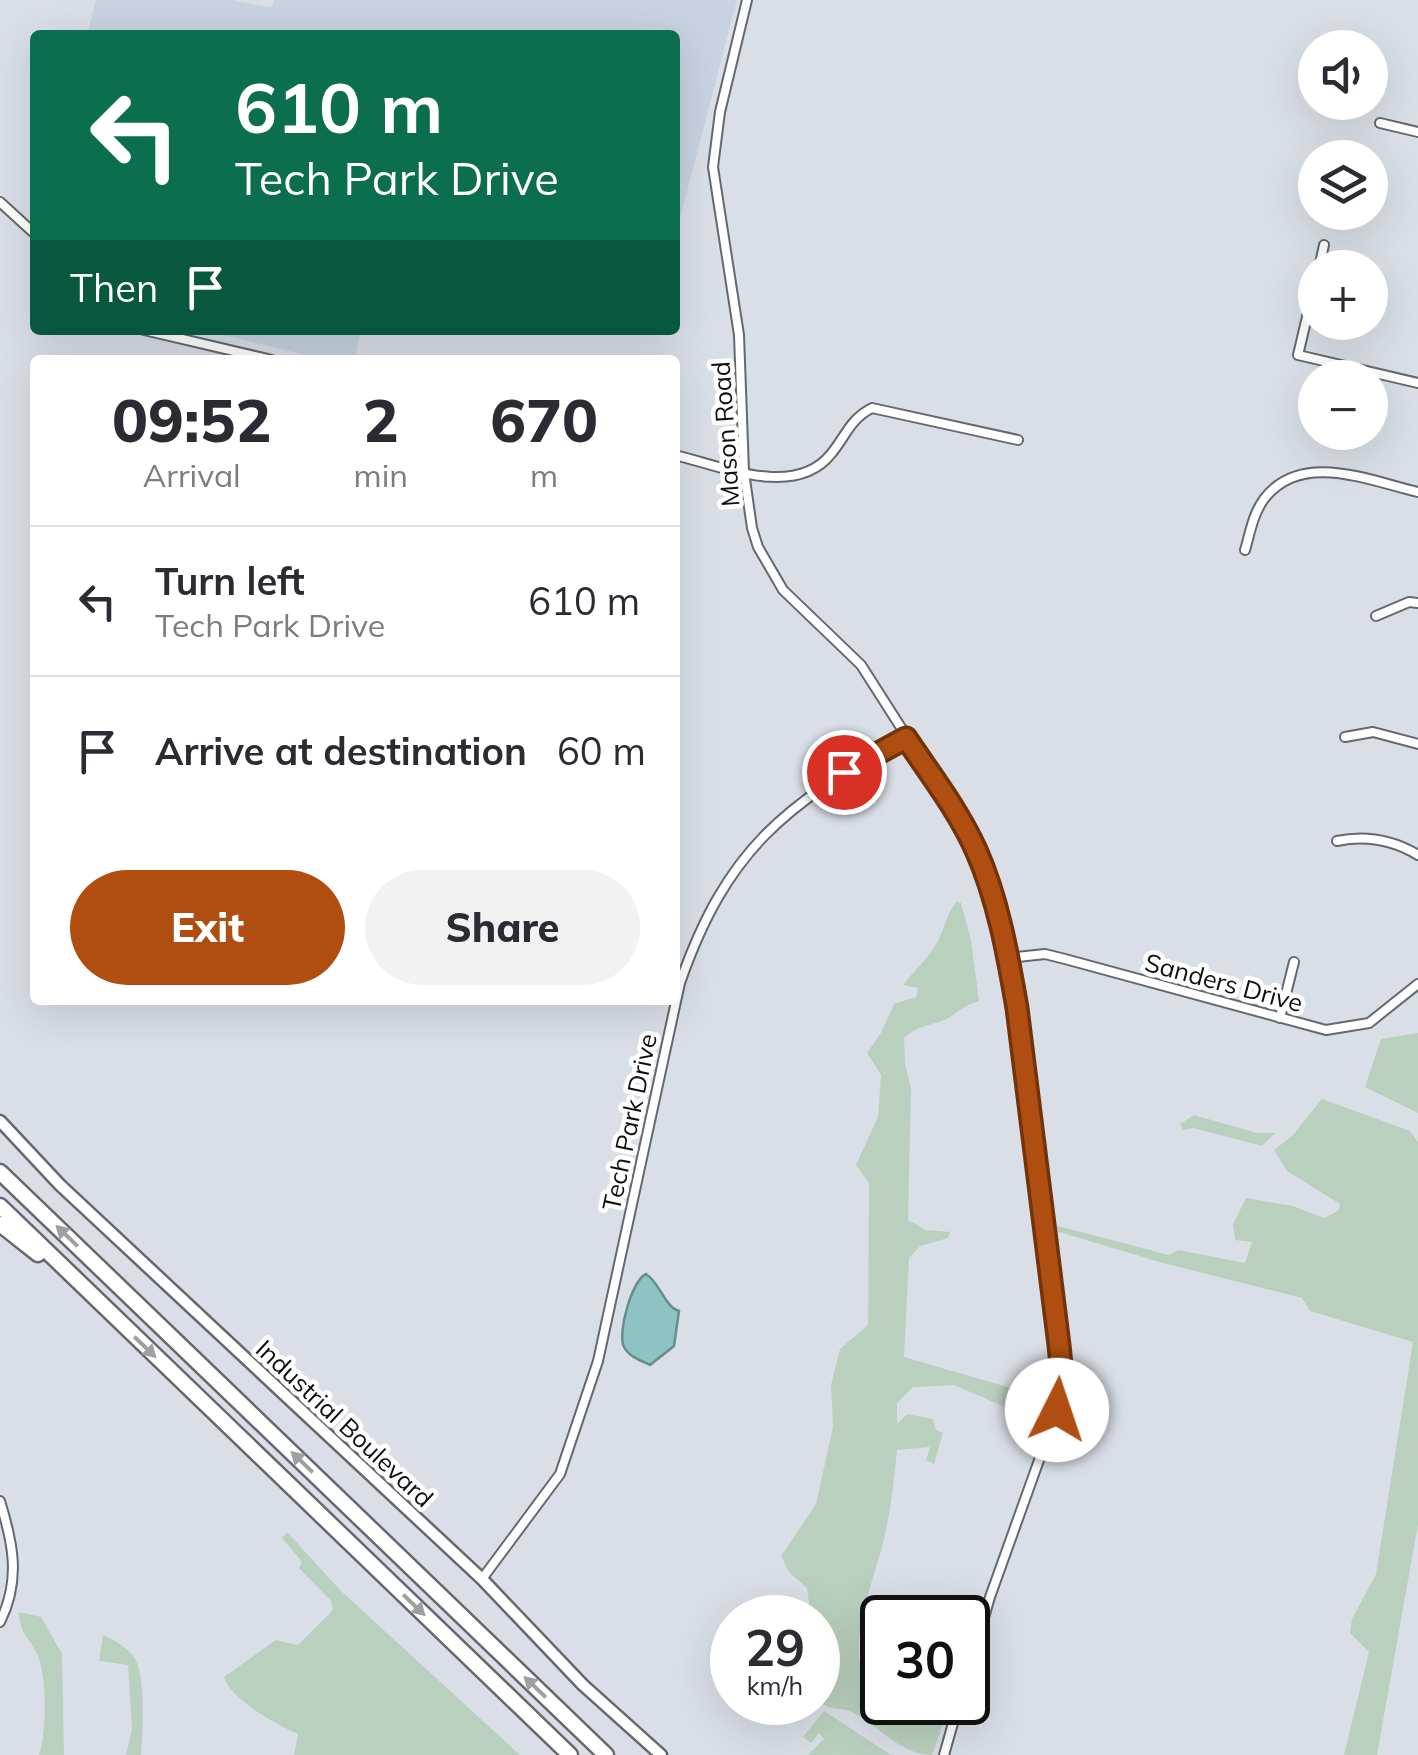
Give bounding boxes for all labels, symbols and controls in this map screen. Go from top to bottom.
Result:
map controls [1298,30,1388,450]
button: sound [1298,30,1388,120]
text: 610 m [235,63,443,151]
icon: left [70,70,200,200]
button: layers [1298,140,1388,230]
text: Tech Park Drive [235,150,559,206]
button: + [1298,250,1388,340]
icon: arrive [178,260,233,315]
text: Then [70,264,158,312]
street label: Mason Road [704,360,746,508]
button: − [1298,360,1388,450]
text: 09:52 [112,382,272,457]
text: 2 [363,382,399,457]
text: 670 [490,382,598,457]
text: Arrival [143,455,241,495]
text: min [354,455,408,495]
text: m [530,455,558,495]
text: Turn left [155,557,305,605]
icon: left [70,574,125,629]
text: 610 m [528,577,640,625]
text: Tech Park Drive [155,605,385,645]
icon: arrive [70,724,125,779]
text: Arrive at destination [155,727,527,775]
text: 60 m [557,727,646,775]
pin [802,730,887,815]
icon: arrive [817,745,872,800]
button: Exit [70,870,345,985]
button: Share [365,870,640,985]
street label: Sanders Drive [1142,946,1306,1018]
street label: Tech Park Drive [595,1031,663,1213]
one-way arrow [56,1225,80,1248]
street label: Industrial Boulevard [250,1333,440,1513]
one-way arrow [133,1335,157,1358]
position arrow [1005,1358,1109,1462]
one-way arrow [290,1450,314,1474]
one-way arrow [401,1593,425,1616]
speed limit sign: 30 [860,1595,990,1725]
text: 29 [745,1616,805,1679]
text: km/h [747,1670,803,1701]
one-way arrow [524,1676,548,1699]

